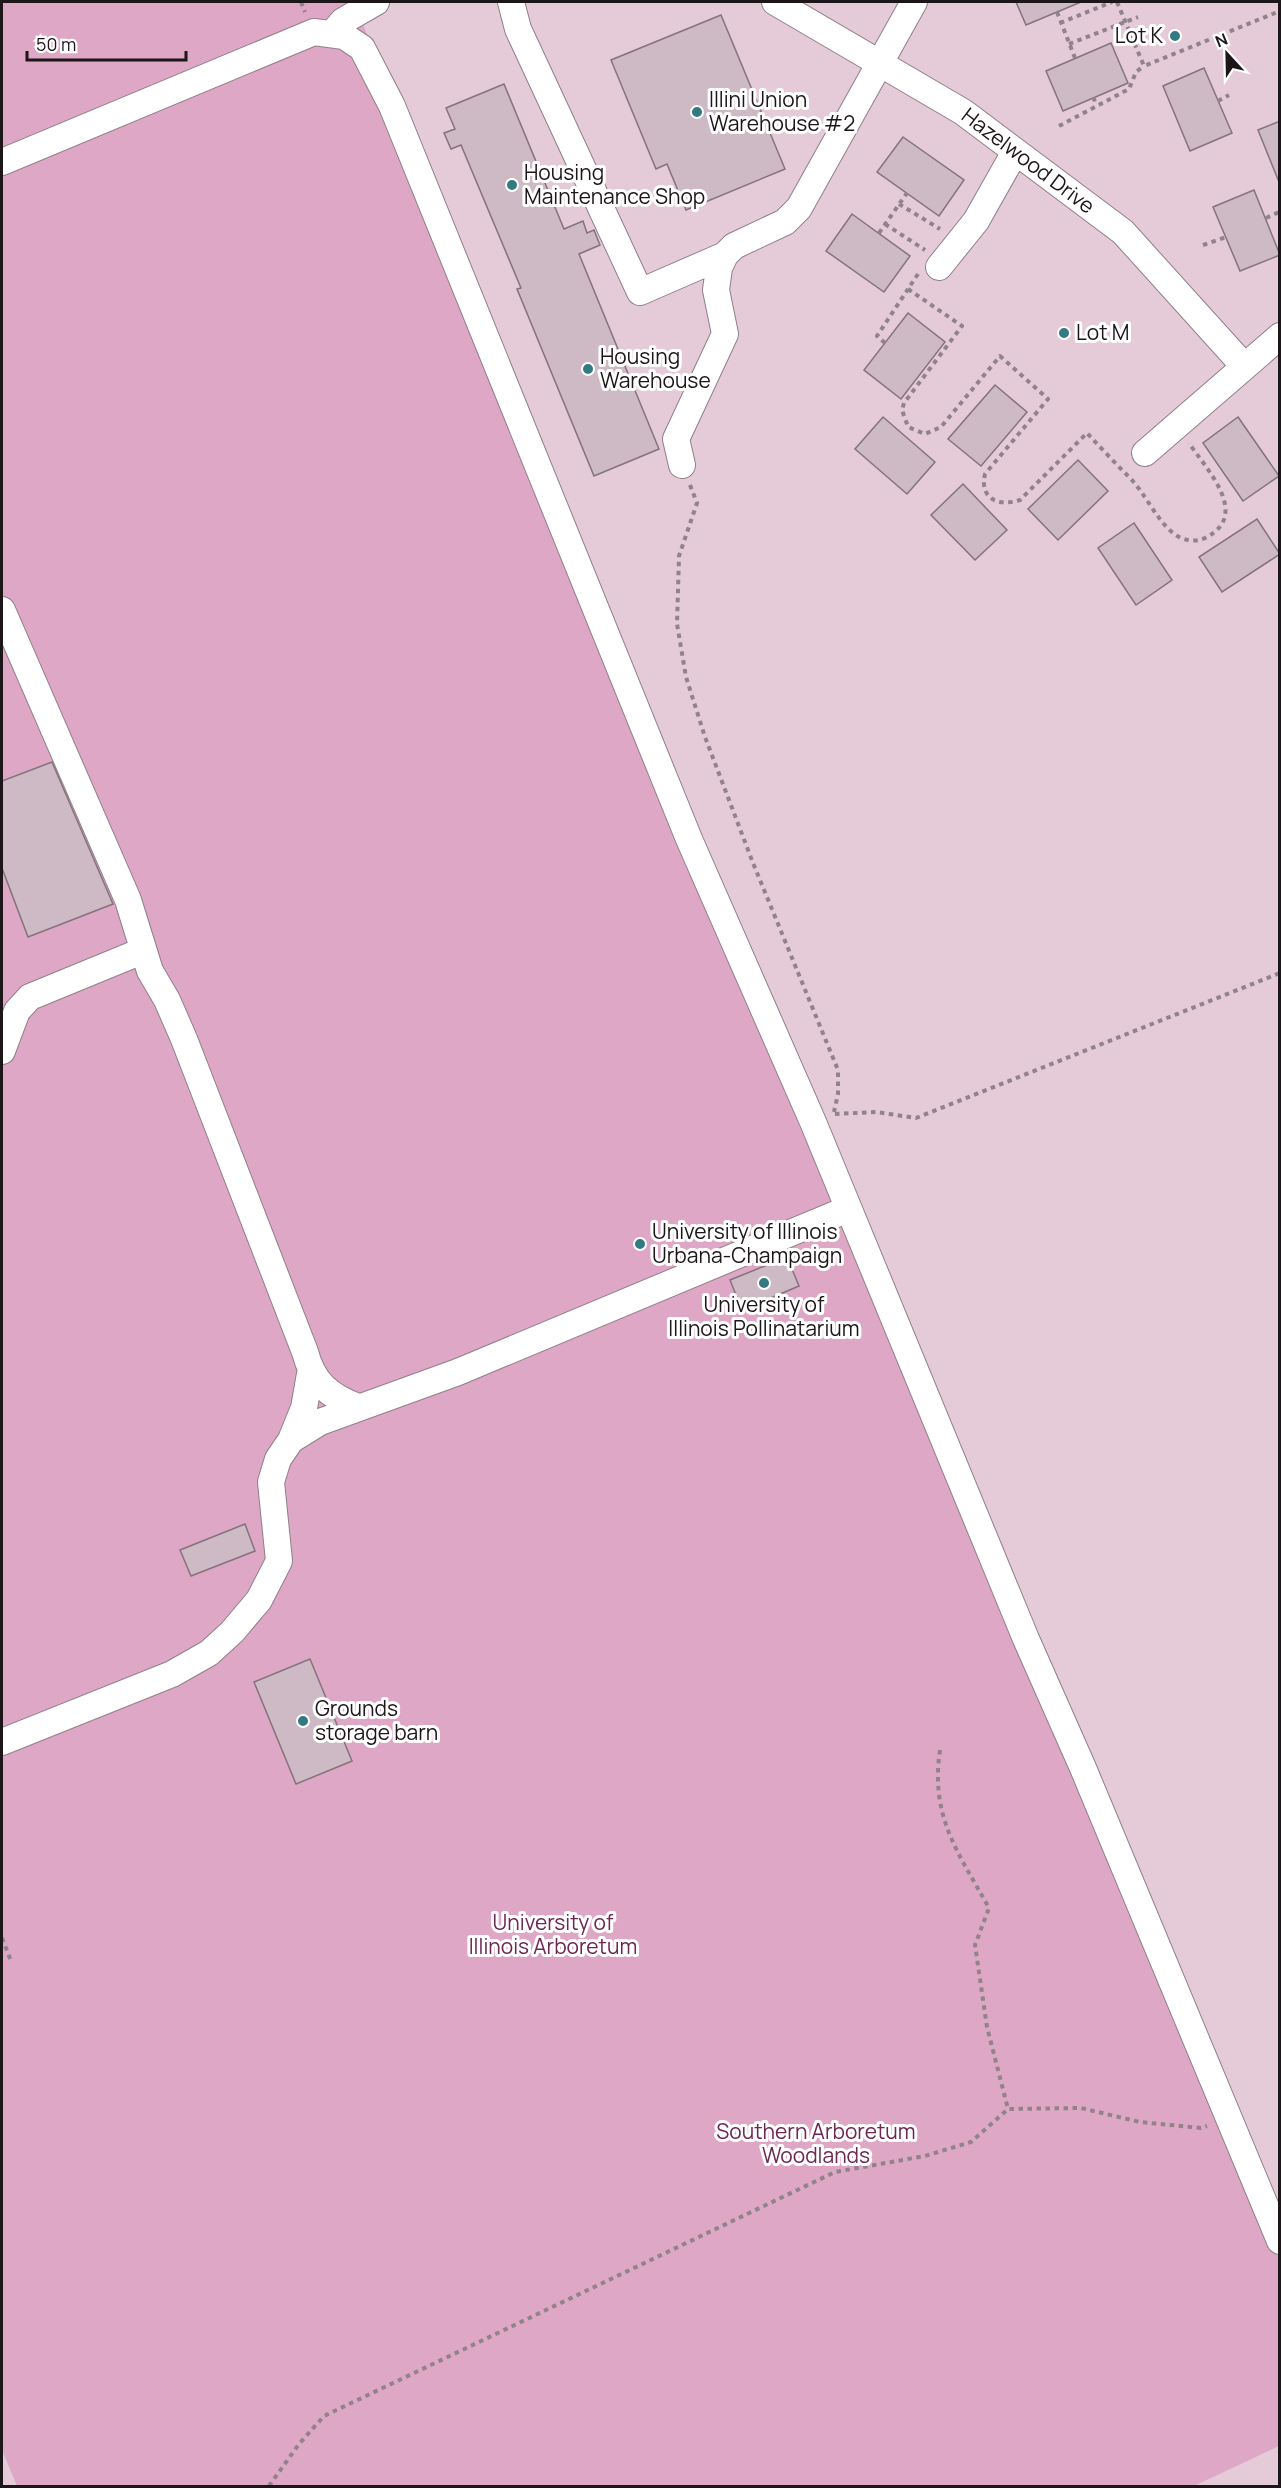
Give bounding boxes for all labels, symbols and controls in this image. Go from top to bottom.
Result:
place label: Lot K [1115,21,1164,49]
scale bar [27,24,186,62]
north arrow [1197,24,1257,84]
text: N [1212,28,1231,52]
marker: Lot K [1168,29,1182,43]
text: 50 m [36,32,76,56]
place label: Illini Union Warehouse #2 [709,85,855,137]
street label: Hazelwood Drive [956,101,1101,219]
marker: Illini Union Warehouse #2 [690,105,704,119]
place label: Housing Maintenance Shop [524,158,705,210]
marker: Housing Maintenance Shop [505,178,519,192]
place label: Lot M [1076,318,1129,346]
marker: Lot M [1057,326,1071,340]
place label: Housing Warehouse [600,342,711,394]
marker: Housing Warehouse [581,362,595,376]
place label: University of Illinois Urbana-Champaign [652,1217,842,1269]
marker: University of Illinois Urbana-Champaign [633,1237,647,1251]
marker: University of Illinois Pollinatarium [757,1276,771,1290]
place label: University of Illinois Pollinatarium [668,1290,860,1342]
place label: Grounds storage barn [315,1694,438,1746]
marker: Grounds storage barn [296,1714,310,1728]
park label: University of Illinois Arboretum [469,1908,637,1960]
park label: Southern Arboretum Woodlands [716,2117,916,2169]

